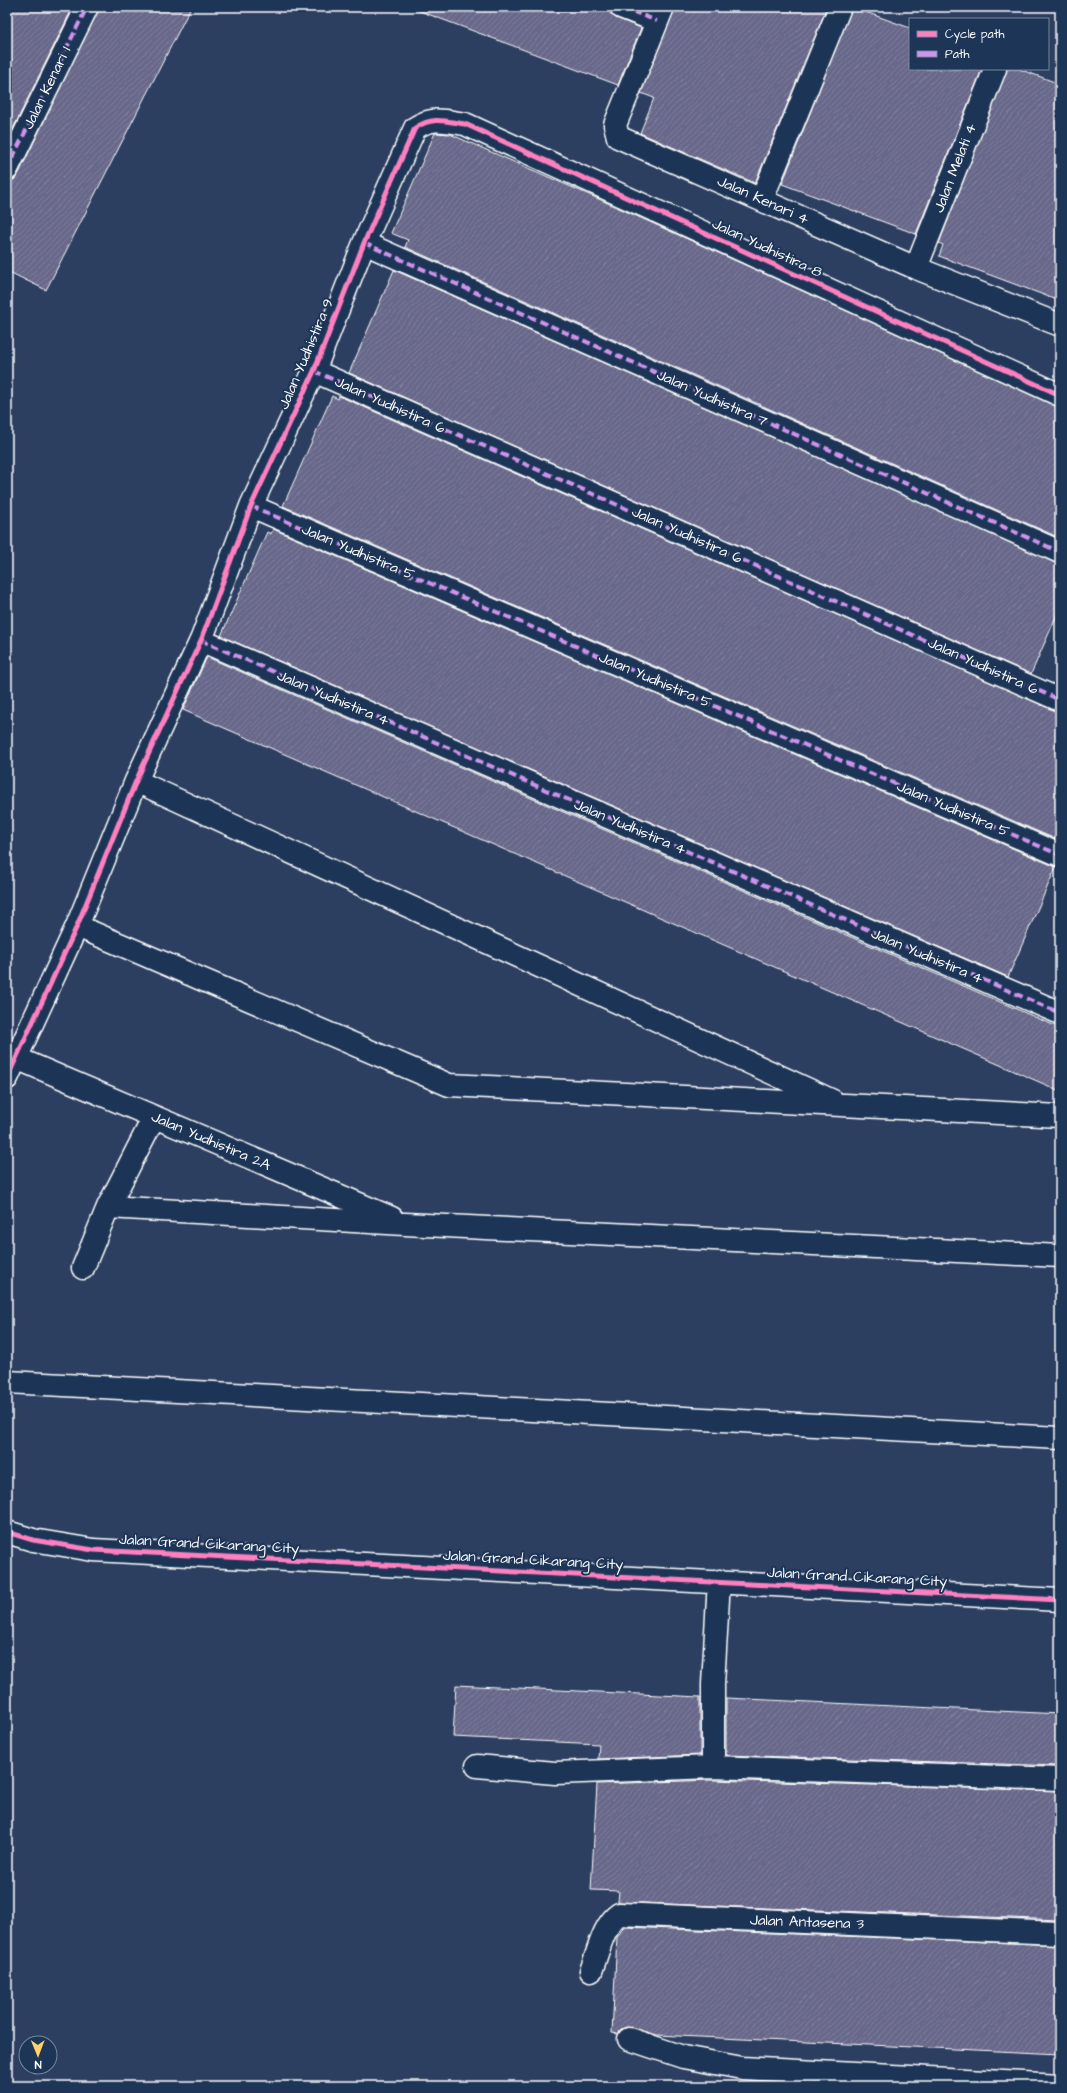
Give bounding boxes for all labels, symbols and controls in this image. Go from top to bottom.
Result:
legend [909,18,1049,70]
text: Cycle path [945,26,1004,44]
street label: Jalan Kenari 1 [18,43,76,133]
text: Path [945,46,970,63]
street label: Jalan Melati 4 [928,120,982,216]
street label: Jalan Kenari 4 [714,170,812,230]
street label: Jalan Yudhistira 8 [708,213,826,283]
street label: Jalan Yudhistira 9 [273,295,339,413]
street label: Jalan Yudhistira 7 [653,364,771,432]
street label: Jalan Yudhistira 6 [331,371,449,439]
street label: Jalan Yudhistira 6 [628,501,746,569]
street label: Jalan Yudhistira 5 [298,519,418,585]
street label: Jalan Yudhistira 6 [924,632,1042,700]
street label: Jalan Yudhistira 5 [595,647,715,713]
street label: Jalan Yudhistira 4 [274,665,392,731]
street label: Jalan Yudhistira 5 [893,776,1013,842]
street label: Jalan Yudhistira 4 [571,794,689,860]
street label: Jalan Yudhistira 4 [868,923,986,989]
street label: Jalan Yudhistira 2A [148,1106,274,1176]
street label: Jalan Grand Cikarang City [118,1529,300,1560]
street label: Jalan Grand Cikarang City [442,1545,624,1576]
street label: Jalan Grand Cikarang City [766,1562,948,1593]
street label: Jalan Antasena 3 [750,1910,865,1935]
north arrow [18,2035,58,2075]
text: N [34,2057,42,2072]

